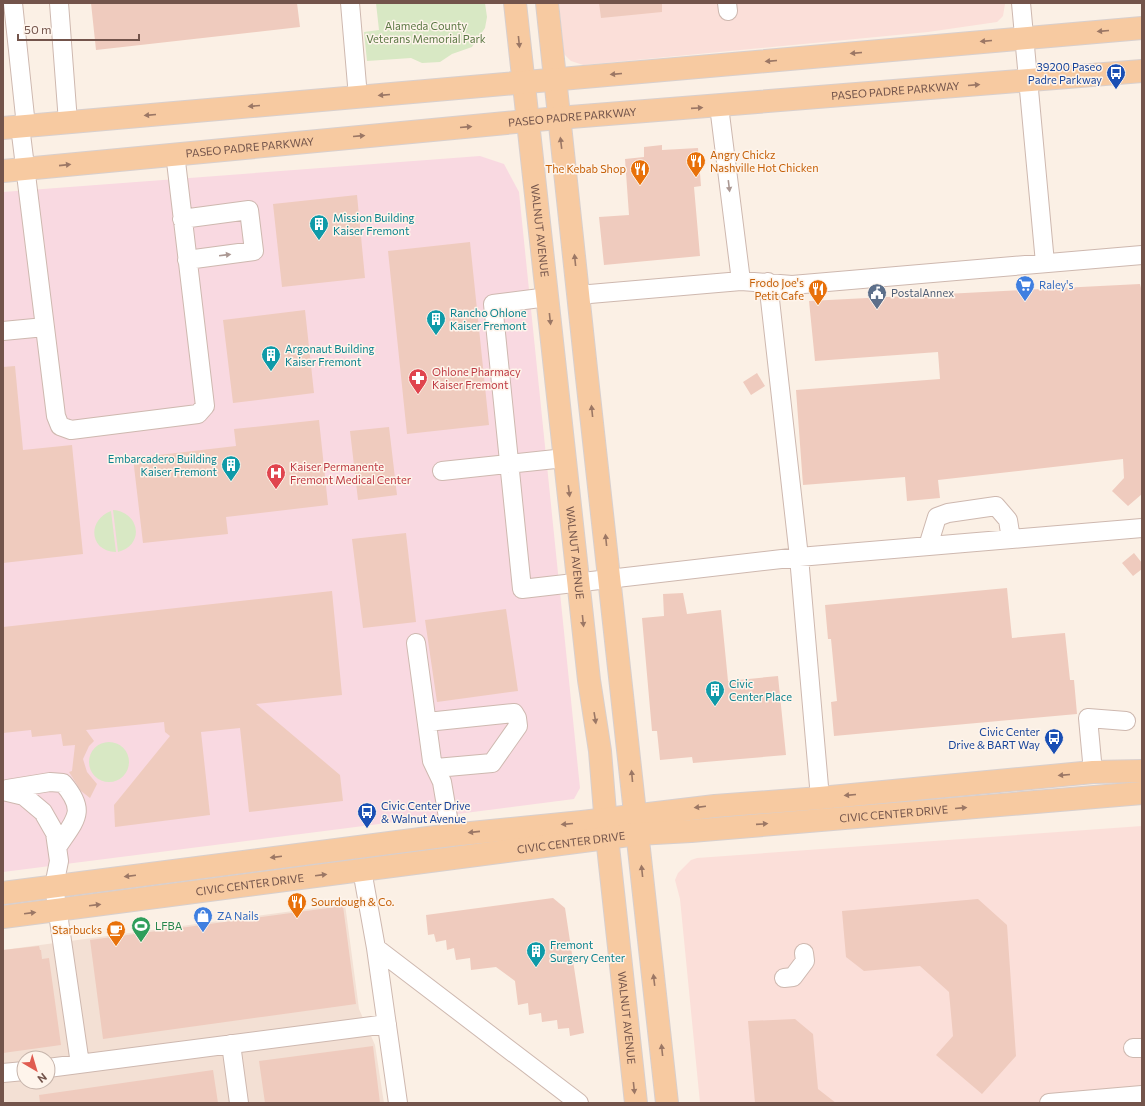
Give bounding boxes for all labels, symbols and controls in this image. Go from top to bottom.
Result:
scale bar [18,16,139,42]
park label: Alameda County Veterans Memorial Park [366,19,486,45]
text: 50 m [24,22,52,36]
one-way arrow [1097,28,1109,35]
one-way arrow [516,36,522,48]
one-way arrow [980,38,992,45]
one-way arrow [850,50,862,56]
one-way arrow [764,57,777,64]
place label: 39200 Paseo Padre Parkway [1028,60,1102,86]
bus stop icon: 39200 Paseo Padre Parkway [1105,62,1127,90]
one-way arrow [610,71,622,78]
street label: PASEO PADRE PARKWAY [831,79,960,102]
one-way arrow [968,82,980,89]
one-way arrow [378,91,390,98]
one-way arrow [248,102,260,109]
one-way arrow [691,104,703,111]
street label: PASEO PADRE PARKWAY [508,105,637,129]
one-way arrow [144,111,156,118]
one-way arrow [460,123,472,130]
one-way arrow [353,133,365,140]
street label: PASEO PADRE PARKWAY [185,134,315,160]
one-way arrow [558,137,565,149]
place label: Angry Chickz Nashville Hot Chicken [710,148,818,174]
restaurant icon: Angry Chickz Nashville Hot Chicken [685,150,707,178]
restaurant icon: The Kebab Shop [629,158,651,186]
one-way arrow [59,161,71,168]
place label: The Kebab Shop [545,162,626,175]
one-way arrow [726,180,732,192]
street label: WALNUT AVENUE [529,183,552,278]
place label: Mission Building Kaiser Fremont [333,211,415,237]
building icon: Mission Building Kaiser Fremont [308,213,330,241]
one-way arrow [219,252,231,258]
one-way arrow [572,254,579,266]
supermarket icon: Raley's [1014,274,1036,302]
place label: Frodo Joe's Petit Cafe [749,276,804,302]
restaurant icon: Frodo Joe's Petit Cafe [807,278,829,306]
place label: Raley's [1039,278,1073,291]
public building icon: PostalAnnex [866,282,888,310]
place label: PostalAnnex [891,286,954,299]
place label: Rancho Ohlone Kaiser Fremont [450,306,527,332]
building icon: Rancho Ohlone Kaiser Fremont [425,308,447,336]
one-way arrow [547,313,553,325]
place label: Argonaut Building Kaiser Fremont [285,342,375,368]
building icon: Argonaut Building Kaiser Fremont [260,344,282,372]
place label: Ohlone Pharmacy Kaiser Fremont [432,365,521,391]
pharmacy icon: Ohlone Pharmacy Kaiser Fremont [407,367,429,395]
one-way arrow [588,405,595,417]
place label: Embarcadero Building Kaiser Fremont [108,452,217,478]
building icon: Embarcadero Building Kaiser Fremont [220,454,242,482]
place label: Kaiser Permanente Fremont Medical Center [290,460,412,486]
hospital icon: Kaiser Permanente Fremont Medical Center [265,462,287,490]
one-way arrow [565,484,572,497]
street label: WALNUT AVENUE [564,505,587,600]
one-way arrow [603,534,609,546]
one-way arrow [580,615,587,627]
place label: Civic Center Place [729,677,792,703]
building icon: Civic Center Place [704,679,726,707]
one-way arrow [592,712,598,724]
place label: Civic Center Drive & BART Way [948,725,1041,751]
bus stop icon: Civic Center Drive & BART Way [1043,727,1065,755]
one-way arrow [629,770,635,782]
one-way arrow [1058,772,1070,779]
one-way arrow [844,792,856,799]
place label: Civic Center Drive & Walnut Avenue [381,799,471,825]
bus stop icon: Civic Center Drive & Walnut Avenue [356,801,378,829]
street label: CIVIC CENTER DRIVE [839,802,949,824]
one-way arrow [694,804,706,811]
one-way arrow [955,804,967,811]
one-way arrow [561,820,573,827]
one-way arrow [756,821,768,828]
one-way arrow [468,829,480,836]
street label: CIVIC CENTER DRIVE [516,829,626,856]
one-way arrow [270,854,282,860]
one-way arrow [639,865,645,877]
street label: CIVIC CENTER DRIVE [195,871,305,898]
one-way arrow [315,872,328,878]
one-way arrow [124,873,136,879]
restaurant icon: Sourdough & Co. [286,891,308,919]
place label: Sourdough & Co. [311,895,395,908]
one-way arrow [89,902,101,908]
shop icon: ZA Nails [192,905,214,933]
place label: ZA Nails [217,909,259,922]
one-way arrow [24,910,36,916]
sports icon: LFBA [130,915,152,943]
cafe icon: Starbucks [105,919,127,947]
place label: LFBA [155,919,183,932]
place label: Starbucks [52,923,102,936]
place label: Fremont Surgery Center [550,938,626,964]
building icon: Fremont Surgery Center [525,940,547,968]
street label: WALNUT AVENUE [616,970,639,1065]
one-way arrow [650,974,657,986]
one-way arrow [658,1044,665,1056]
north arrow [16,1050,56,1090]
text: N [35,1071,50,1086]
one-way arrow [631,1082,638,1094]

